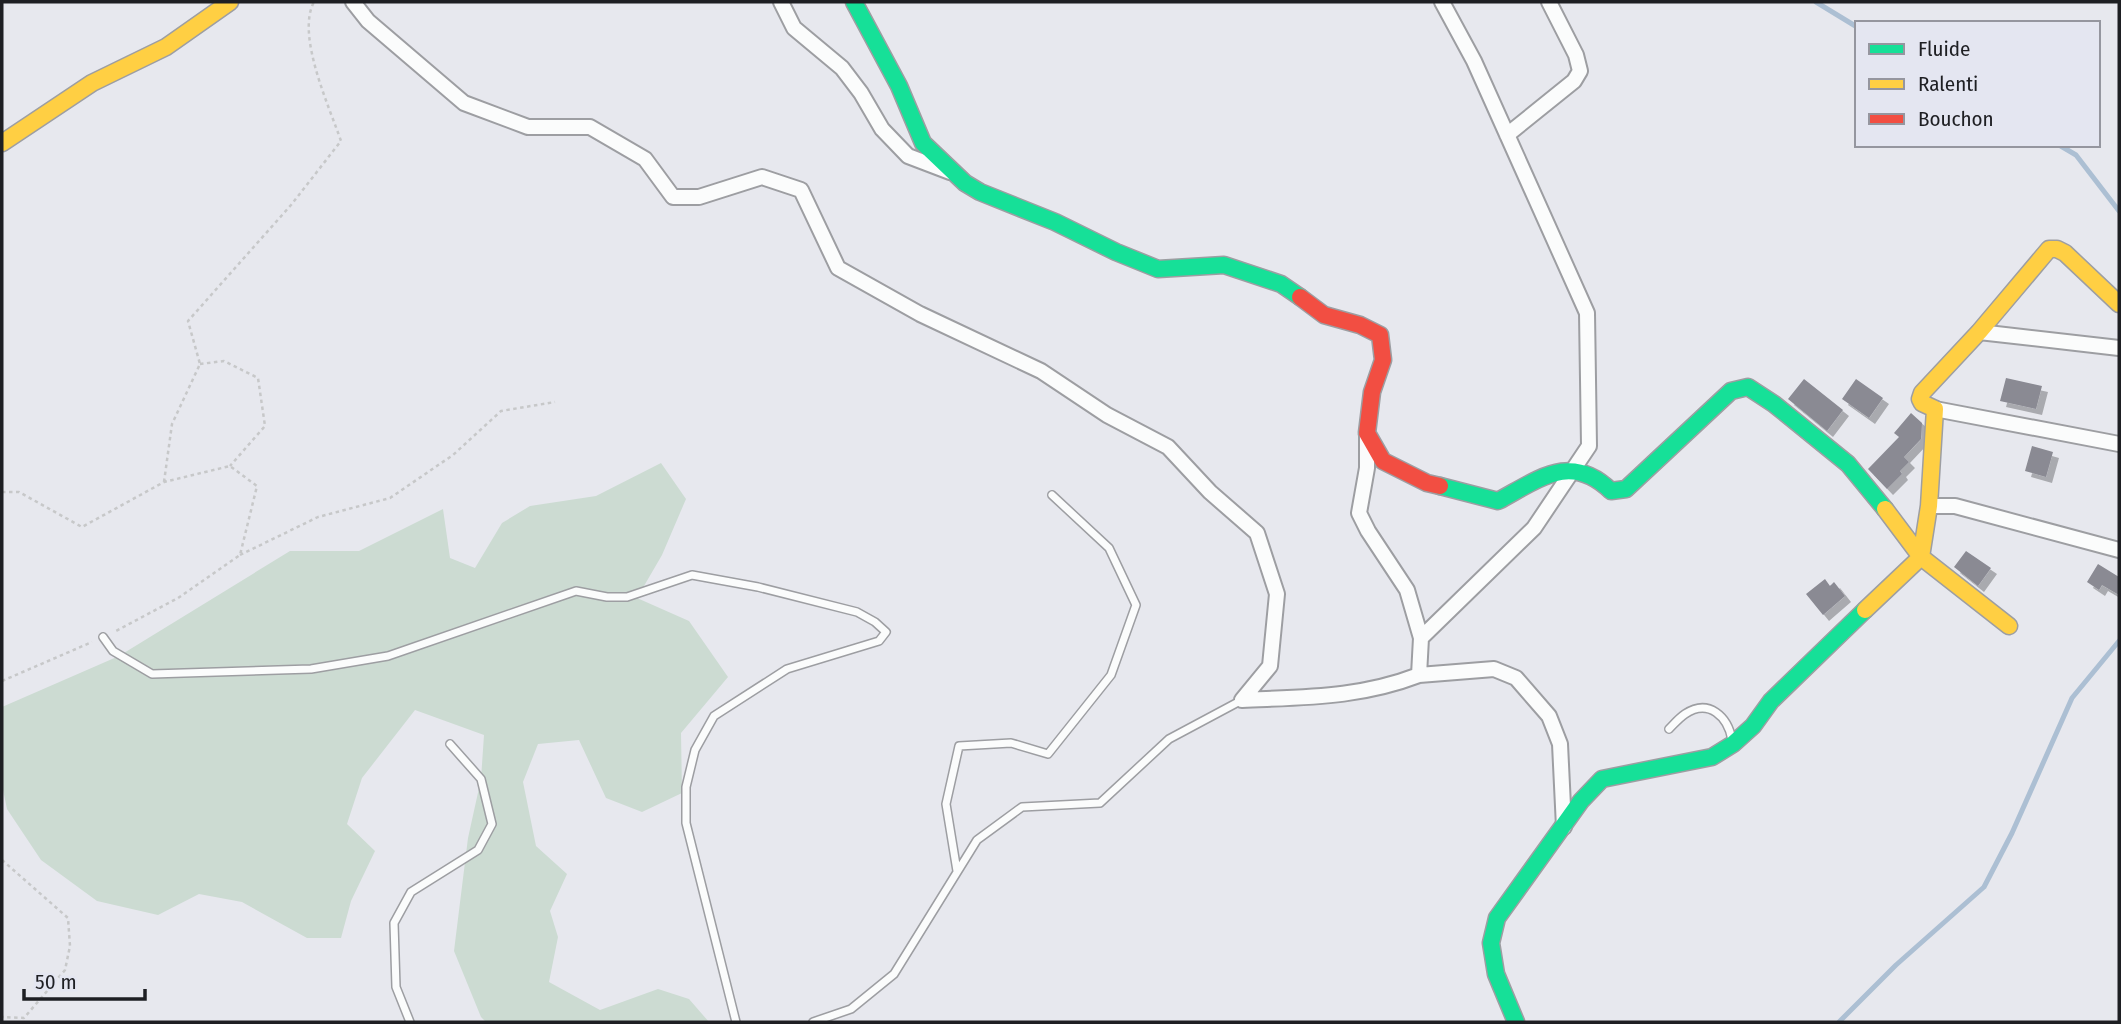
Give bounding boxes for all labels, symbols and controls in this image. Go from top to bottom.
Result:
legend [1855,21,2100,147]
text: Fluide [1918,36,1970,62]
text: Ralenti [1918,71,1978,97]
text: Bouchon [1918,106,1994,132]
scale bar [24,958,145,1002]
text: 50 m [35,969,77,995]

